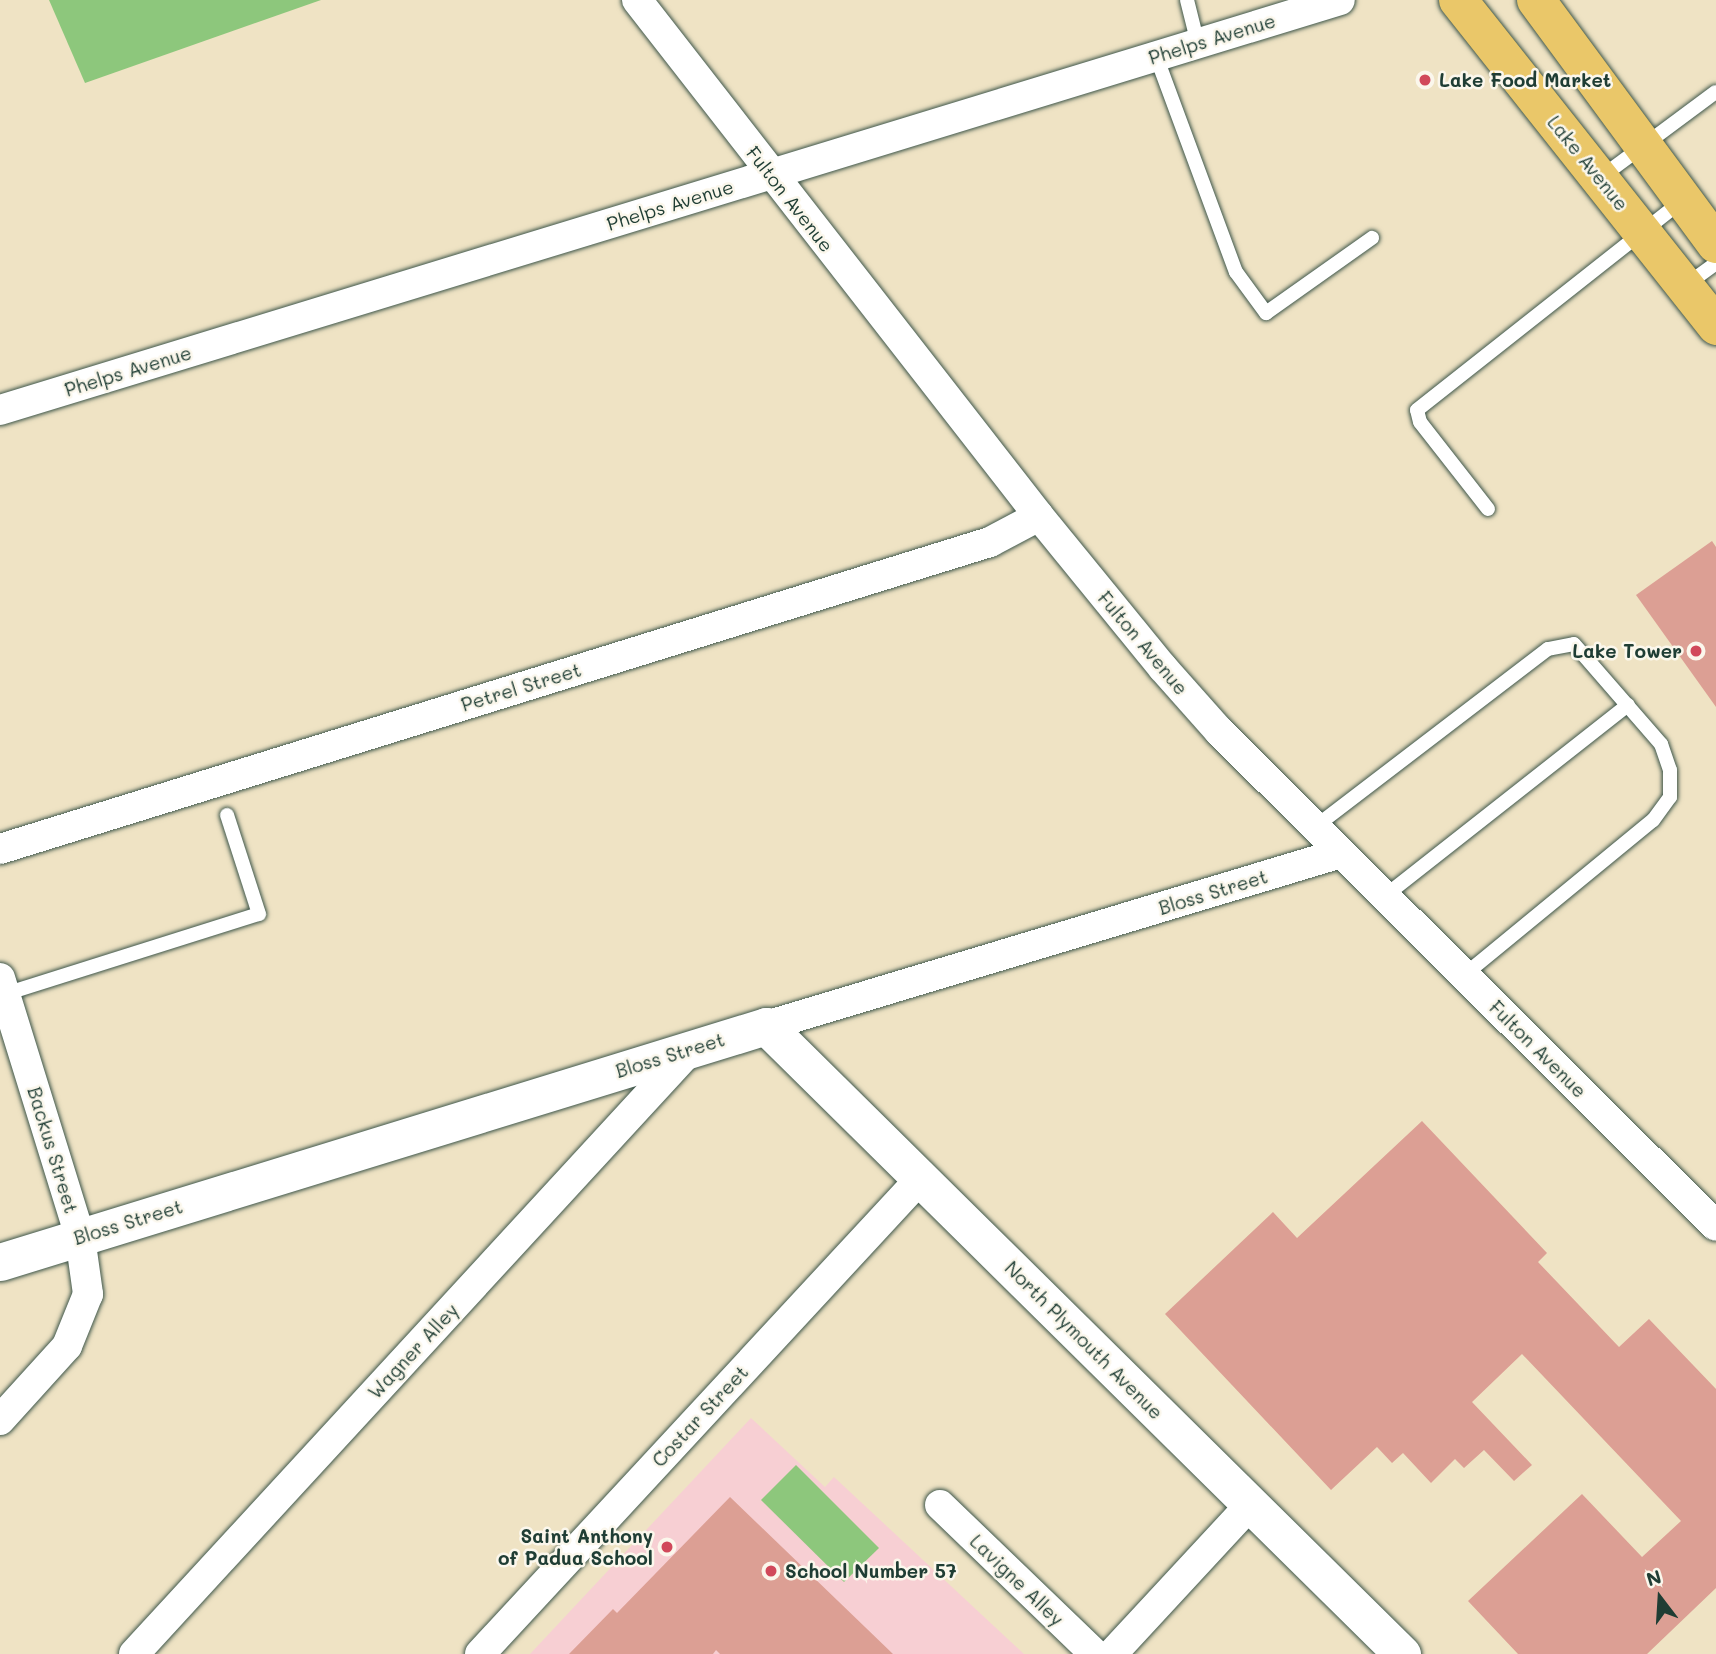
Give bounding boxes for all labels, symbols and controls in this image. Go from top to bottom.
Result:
street label: Phelps Avenue [1146,9,1278,69]
place label: Lake Food Market [1439,69,1611,91]
marker: Lake Food Market [1417,72,1433,88]
street label: Lake Avenue [1543,111,1633,215]
street label: Fulton Avenue [742,142,838,256]
street label: Phelps Avenue [604,175,736,235]
street label: Phelps Avenue [62,341,194,401]
street label: Fulton Avenue [1093,587,1193,699]
place label: Lake Tower [1572,640,1682,662]
marker: Lake Tower [1688,643,1704,659]
street label: Petrel Street [458,658,584,716]
street label: Bloss Street [1156,865,1270,919]
street label: Fulton Avenue [1485,996,1591,1102]
street label: Bloss Street [613,1028,727,1082]
street label: Backus Street [23,1084,83,1216]
street label: Bloss Street [71,1195,185,1249]
street label: North Plymouth Avenue [1000,1256,1168,1424]
street label: Wagner Alley [363,1299,463,1403]
street label: Costar Street [647,1361,753,1471]
place label: Saint Anthony of Padua School [498,1525,653,1569]
street label: Lavigne Alley [965,1530,1069,1630]
marker: Saint Anthony of Padua School [659,1539,675,1555]
place label: School Number 57 [785,1560,957,1582]
marker: School Number 57 [763,1563,779,1579]
north arrow [1625,1563,1695,1633]
text: N [1643,1563,1664,1592]

